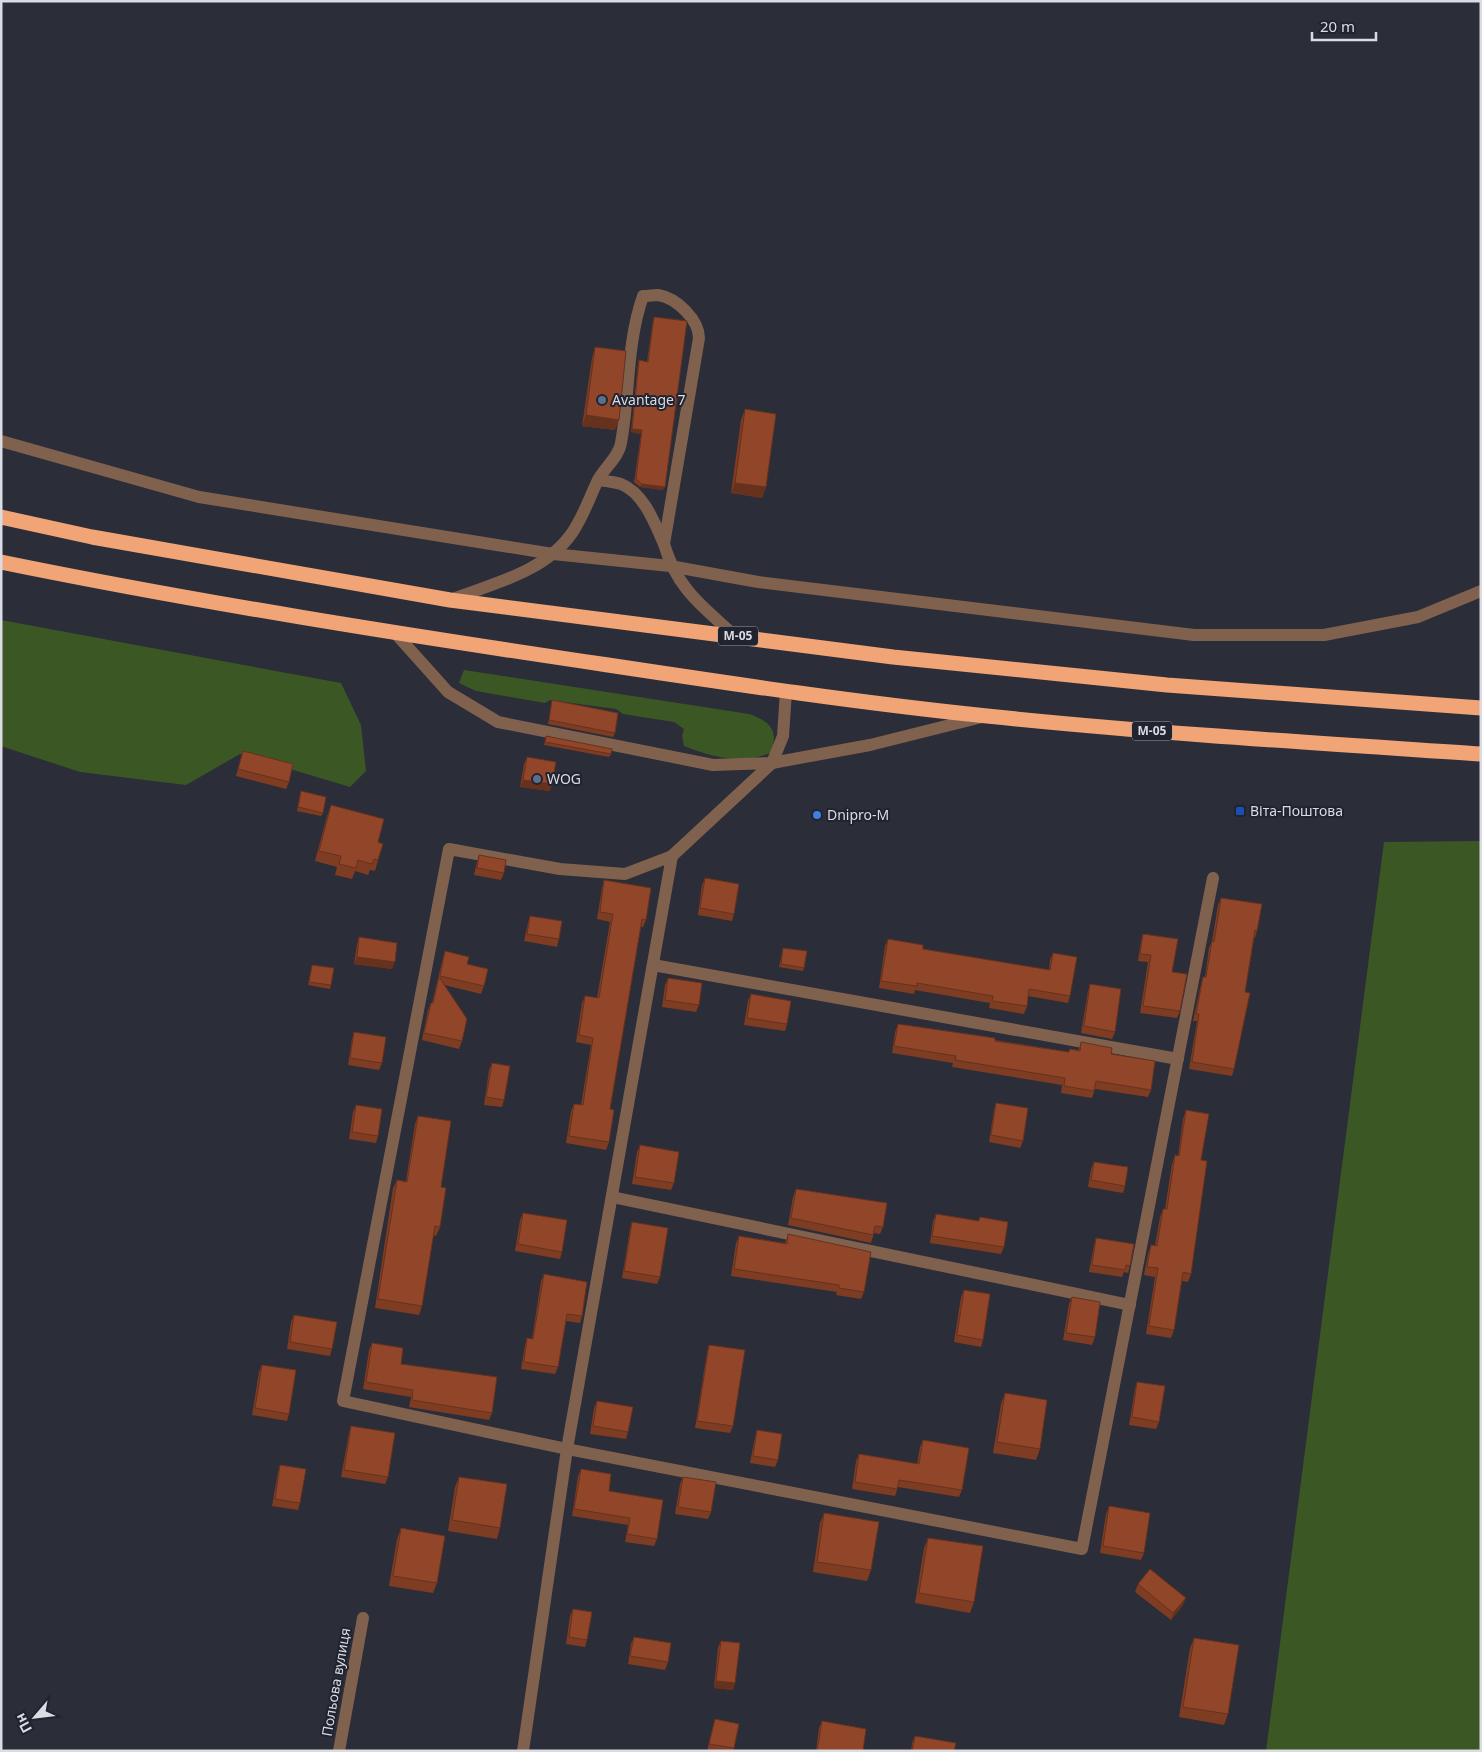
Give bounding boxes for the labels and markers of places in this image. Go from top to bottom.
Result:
place label: Avantage 7 [612,390,686,409]
marker: Avantage 7 [596,394,608,406]
place label: WOG [547,769,581,788]
marker: WOG [531,773,543,785]
place label: Віта-Поштова [1250,801,1343,820]
place label: Dnipro-M [827,805,889,824]
marker: Віта-Поштова [1234,805,1246,817]
marker: Dnipro-M [811,809,823,821]

